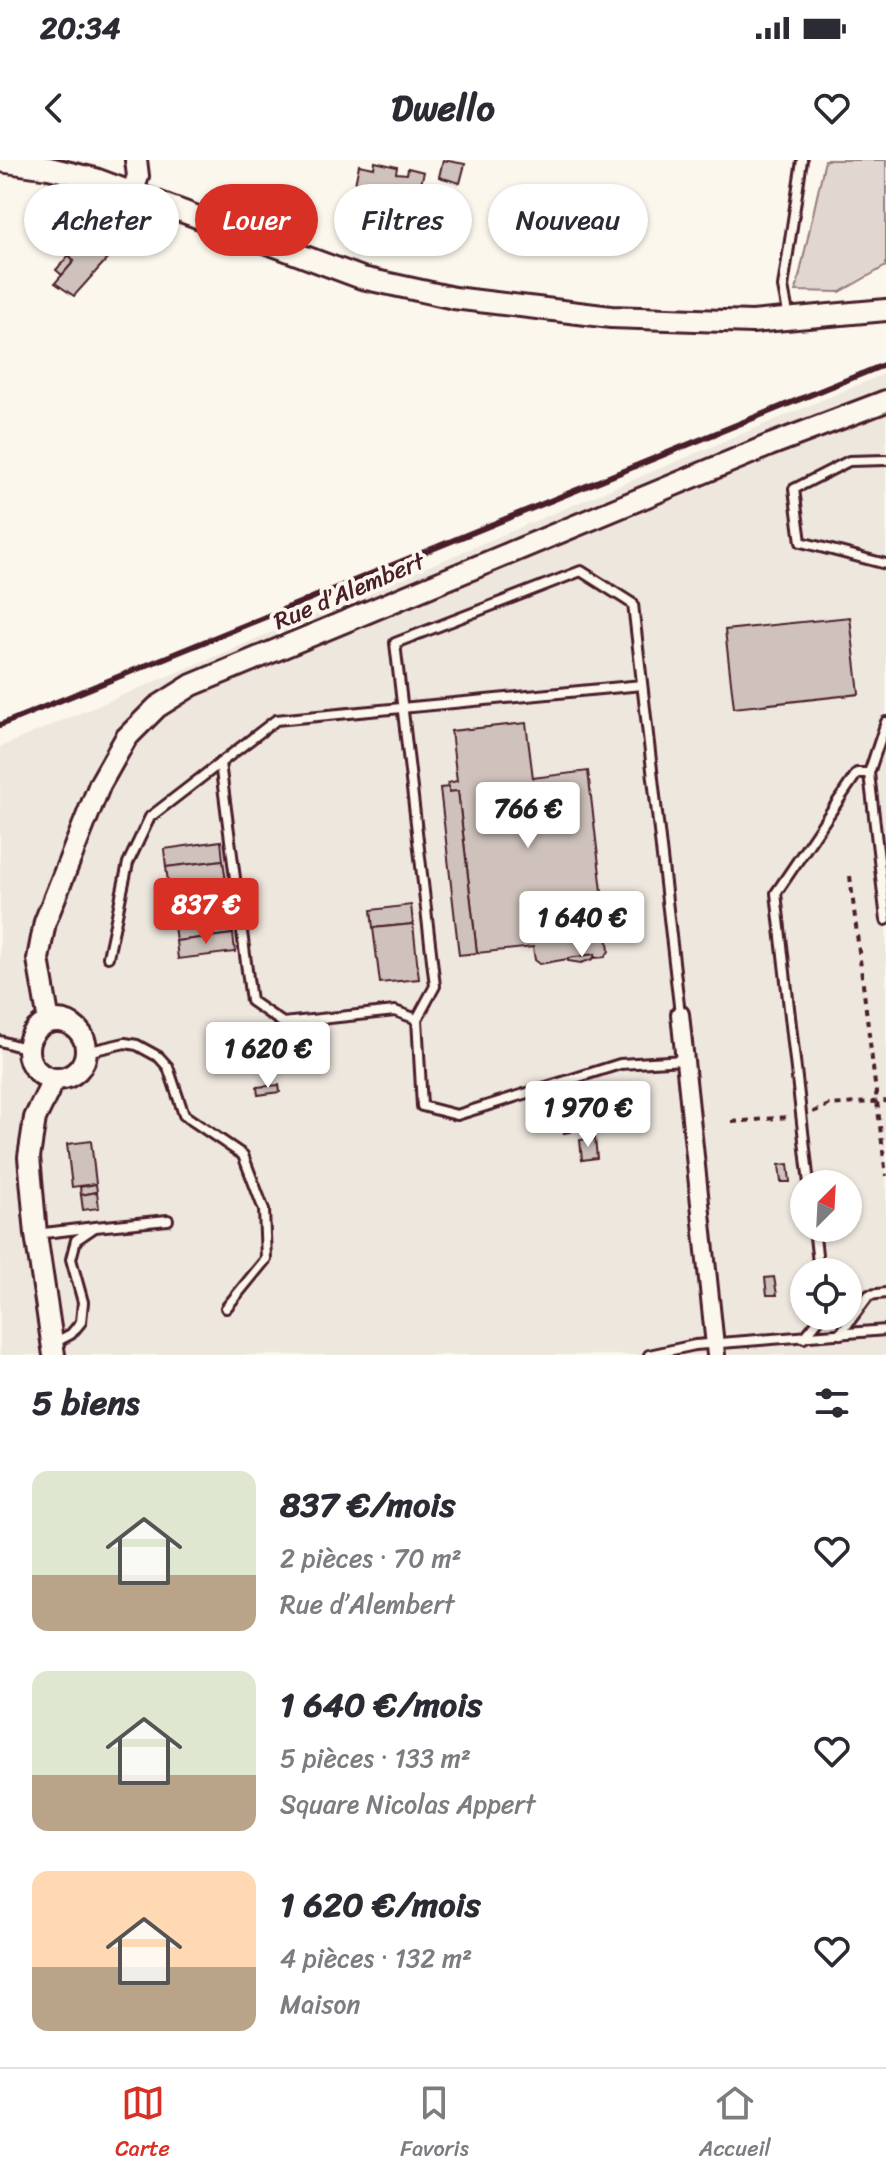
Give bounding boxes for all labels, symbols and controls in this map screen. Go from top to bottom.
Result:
text: 20:34 [40,1,121,55]
text: Dwello [391,76,495,140]
icon: back [32,86,76,130]
icon: heart [810,86,854,130]
chip: Acheter [24,184,179,256]
chip: Louer [195,184,318,256]
chip: Filtres [334,184,472,256]
chip: Nouveau [488,184,648,256]
street label: Rue d’Alembert [267,540,433,642]
pin: 766 € [472,782,584,850]
text: 766 € [494,785,562,831]
pin: 837 € [150,878,262,946]
text: 837 € [172,881,240,927]
pin: 1 640 € [508,891,656,959]
text: 1 640 € [537,894,627,940]
pin: 1 620 € [194,1022,342,1090]
text: 1 620 € [224,1025,312,1071]
pin: 1 970 € [514,1081,662,1149]
text: 1 970 € [543,1084,633,1130]
north arrow [790,1170,862,1242]
map controls [790,1170,862,1330]
button: locate [790,1258,862,1330]
text: 5 biens [32,1373,139,1433]
icon: filters [810,1381,854,1425]
text: 837 €/mois [280,1475,455,1535]
icon: home [96,1503,192,1599]
icon: heart [810,1529,854,1573]
text: 2 pièces · 70 m² [280,1535,462,1581]
text: Rue d’Alembert [280,1581,455,1627]
text: 1 640 €/mois [280,1675,482,1735]
icon: home [96,1703,192,1799]
icon: heart [810,1729,854,1773]
text: 5 pièces · 133 m² [280,1735,471,1781]
text: Square Nicolas Appert [280,1781,536,1827]
text: 1 620 €/mois [280,1875,481,1935]
icon: home [96,1903,192,1999]
icon: heart [810,1929,854,1973]
text: 4 pièces · 132 m² [280,1935,472,1981]
text: Maison [280,1981,360,2027]
tab: Carte [115,2081,170,2168]
tab: Favoris [400,2081,469,2168]
tab: Accueil [699,2081,771,2168]

